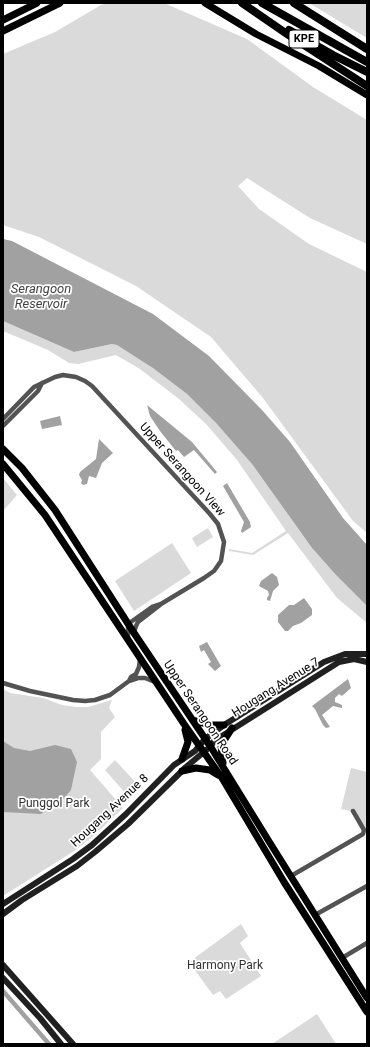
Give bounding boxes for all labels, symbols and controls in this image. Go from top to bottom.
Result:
road number: KPE [289,30,319,48]
water label: Serangoon Reservoir [11,282,71,313]
street label: Upper Serangoon View [136,420,228,520]
street label: Hougang Avenue 7 [230,655,322,721]
street label: Upper Serangoon Road [160,658,240,768]
street label: Hougang Avenue 8 [68,771,152,851]
park label: Punggol Park [18,797,90,811]
park label: Harmony Park [187,959,263,973]

